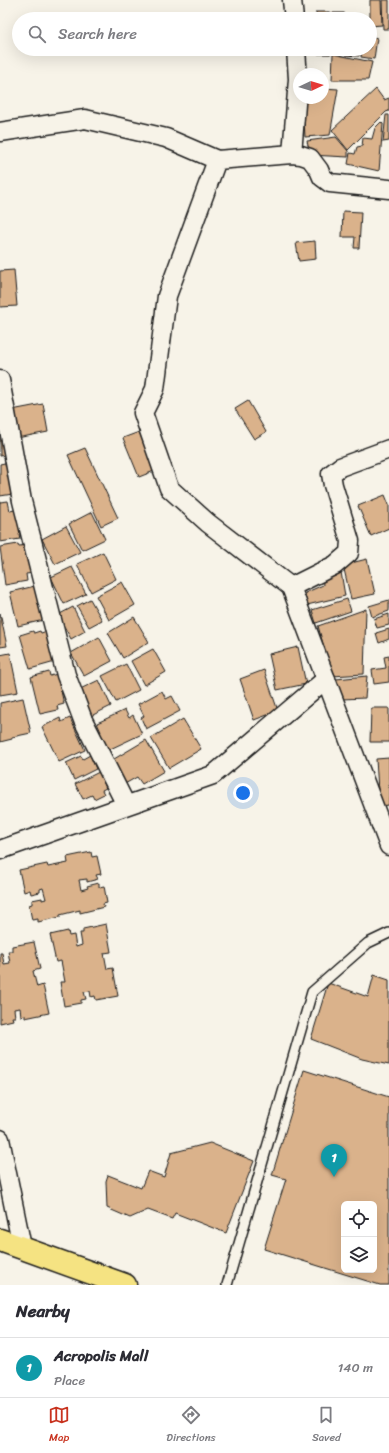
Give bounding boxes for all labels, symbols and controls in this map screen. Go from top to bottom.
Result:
search box [12,12,377,56]
text: Search here [58,21,137,47]
icon: search [26,23,48,45]
north arrow [293,68,329,104]
your location [233,783,253,803]
pin: 1 [321,1144,347,1177]
map controls [341,1201,377,1273]
button: locate [341,1201,377,1237]
button: layers [341,1237,377,1273]
text: Nearby [16,1296,70,1326]
text: Acropolis Mall [54,1343,148,1369]
text: 1 [26,1356,32,1379]
text: 140 m [338,1356,373,1379]
text: Place [54,1369,85,1392]
tab: Map [48,1404,70,1447]
tab: Directions [166,1404,216,1447]
tab: Saved [312,1404,341,1447]

